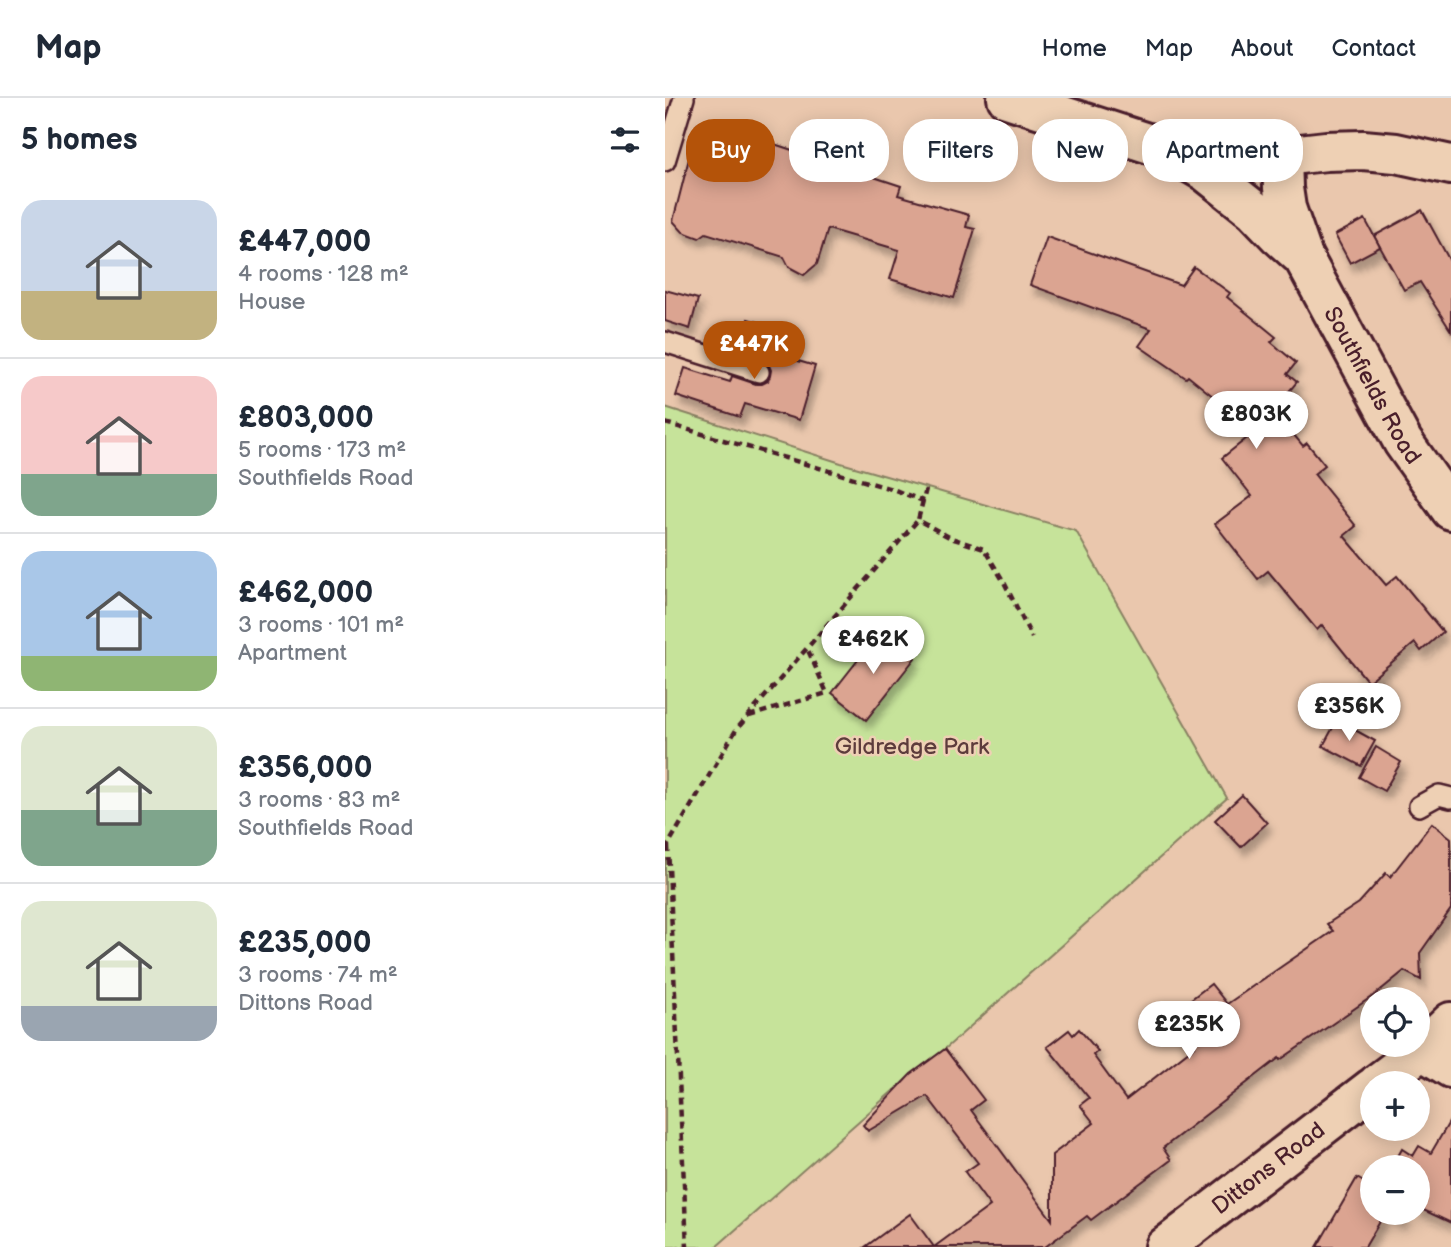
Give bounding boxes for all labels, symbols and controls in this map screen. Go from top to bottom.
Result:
text: Map [35,28,101,68]
text: Home [1042,34,1107,63]
text: Map [1145,34,1193,63]
text: About [1231,34,1293,63]
text: Contact [1331,34,1416,63]
chip: Buy [686,119,775,182]
chip: Rent [789,119,889,182]
chip: Filters [903,119,1018,182]
chip: New [1032,119,1128,182]
chip: Apartment [1142,119,1303,182]
icon: filters [606,121,644,159]
text: 5 homes [21,122,138,158]
text: £447,000 [238,224,371,260]
icon: home [77,228,161,312]
text: 4 rooms · 128 m² [238,260,409,288]
text: House [238,288,305,316]
street label: Southfields Road [1317,302,1427,470]
pin: £447K [705,322,803,381]
text: £447K [719,330,789,358]
pin: £803K [1207,392,1305,451]
text: £803,000 [238,400,374,436]
text: £803K [1220,400,1292,428]
icon: home [77,404,161,488]
text: 5 rooms · 173 m² [238,436,406,464]
text: Southfields Road [238,464,414,492]
text: £462,000 [238,575,373,611]
icon: home [77,579,161,663]
text: 3 rooms · 101 m² [238,611,404,639]
pin: £462K [824,616,922,676]
text: £462K [837,625,909,653]
text: Apartment [238,639,347,667]
pin: £356K [1300,684,1398,743]
text: £356K [1314,692,1384,720]
park label: Gildredge Park [835,733,990,761]
text: £356,000 [238,750,372,786]
icon: home [77,754,161,838]
text: 3 rooms · 83 m² [238,786,400,814]
text: Southfields Road [238,814,414,842]
text: £235,000 [238,925,371,961]
icon: home [77,929,161,1013]
text: 3 rooms · 74 m² [238,961,398,989]
map controls [1360,987,1430,1225]
button: locate [1360,987,1430,1057]
text: Dittons Road [238,989,373,1017]
pin: £235K [1140,1002,1238,1061]
text: £235K [1154,1010,1224,1038]
button: + [1360,1071,1430,1141]
street label: Dittons Road [1207,1116,1331,1221]
button: − [1360,1155,1430,1225]

